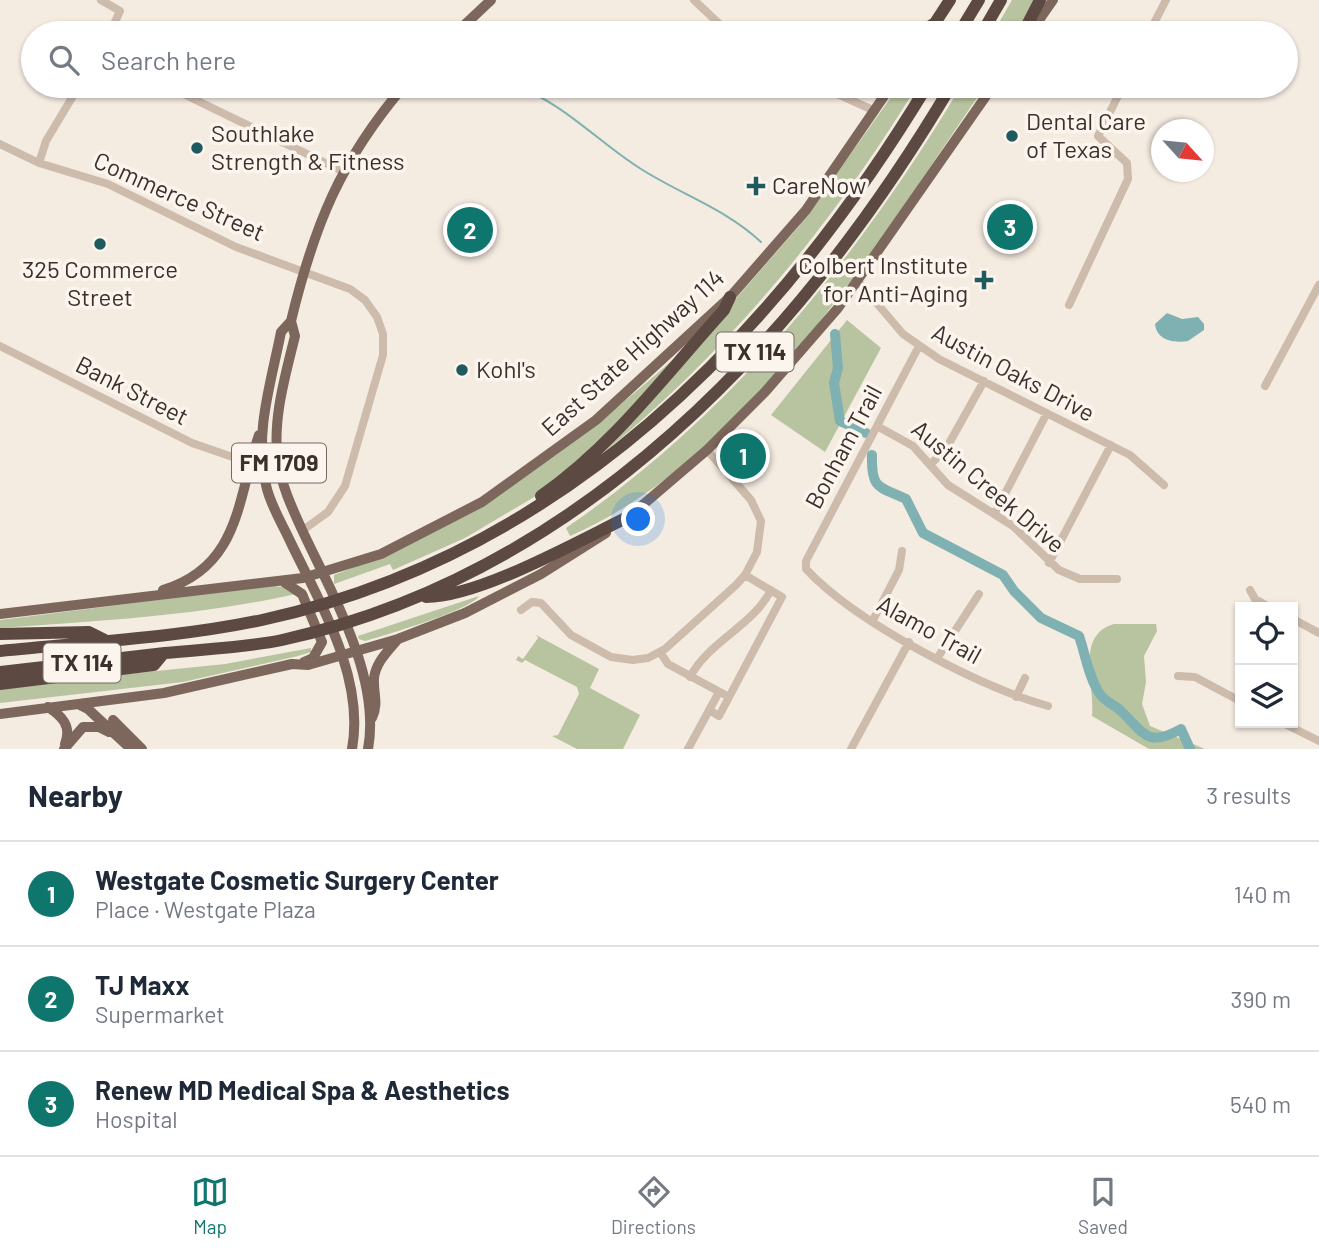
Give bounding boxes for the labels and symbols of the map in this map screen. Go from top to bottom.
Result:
place label: Dental Care of Texas [1026,106,1146,163]
place label: Southlake Strength & Fitness [211,118,405,175]
north arrow [1151,119,1214,182]
marker: Dental Care of Texas [1004,128,1020,144]
marker: Southlake Strength & Fitness [189,140,205,156]
street label: Commerce Street [90,145,270,246]
place label: CareNow [772,170,866,199]
marker: CareNow [746,176,766,196]
pin: 3 [987,201,1033,253]
pin: 2 [447,204,493,256]
marker: 325 Commerce Street [92,236,108,252]
place label: Colbert Institute for Anti-Aging [798,250,968,307]
place label: 325 Commerce Street [22,254,178,311]
street label: East State Highway 114 [535,262,729,441]
marker: Colbert Institute for Anti-Aging [974,270,994,290]
street label: Austin Oaks Drive [927,317,1100,427]
road number: TX 114 [716,332,794,372]
street label: Bank Street [72,349,194,430]
place label: Kohl's [476,354,536,383]
marker: Kohl's [454,362,470,378]
street label: Bonham Trail [798,380,887,513]
street label: Austin Creek Drive [907,413,1071,558]
pin: 1 [720,430,766,482]
road number: FM 1709 [232,444,326,482]
your location [621,502,655,536]
street label: Alamo Trail [872,588,987,669]
road number: TX 114 [43,643,120,682]

